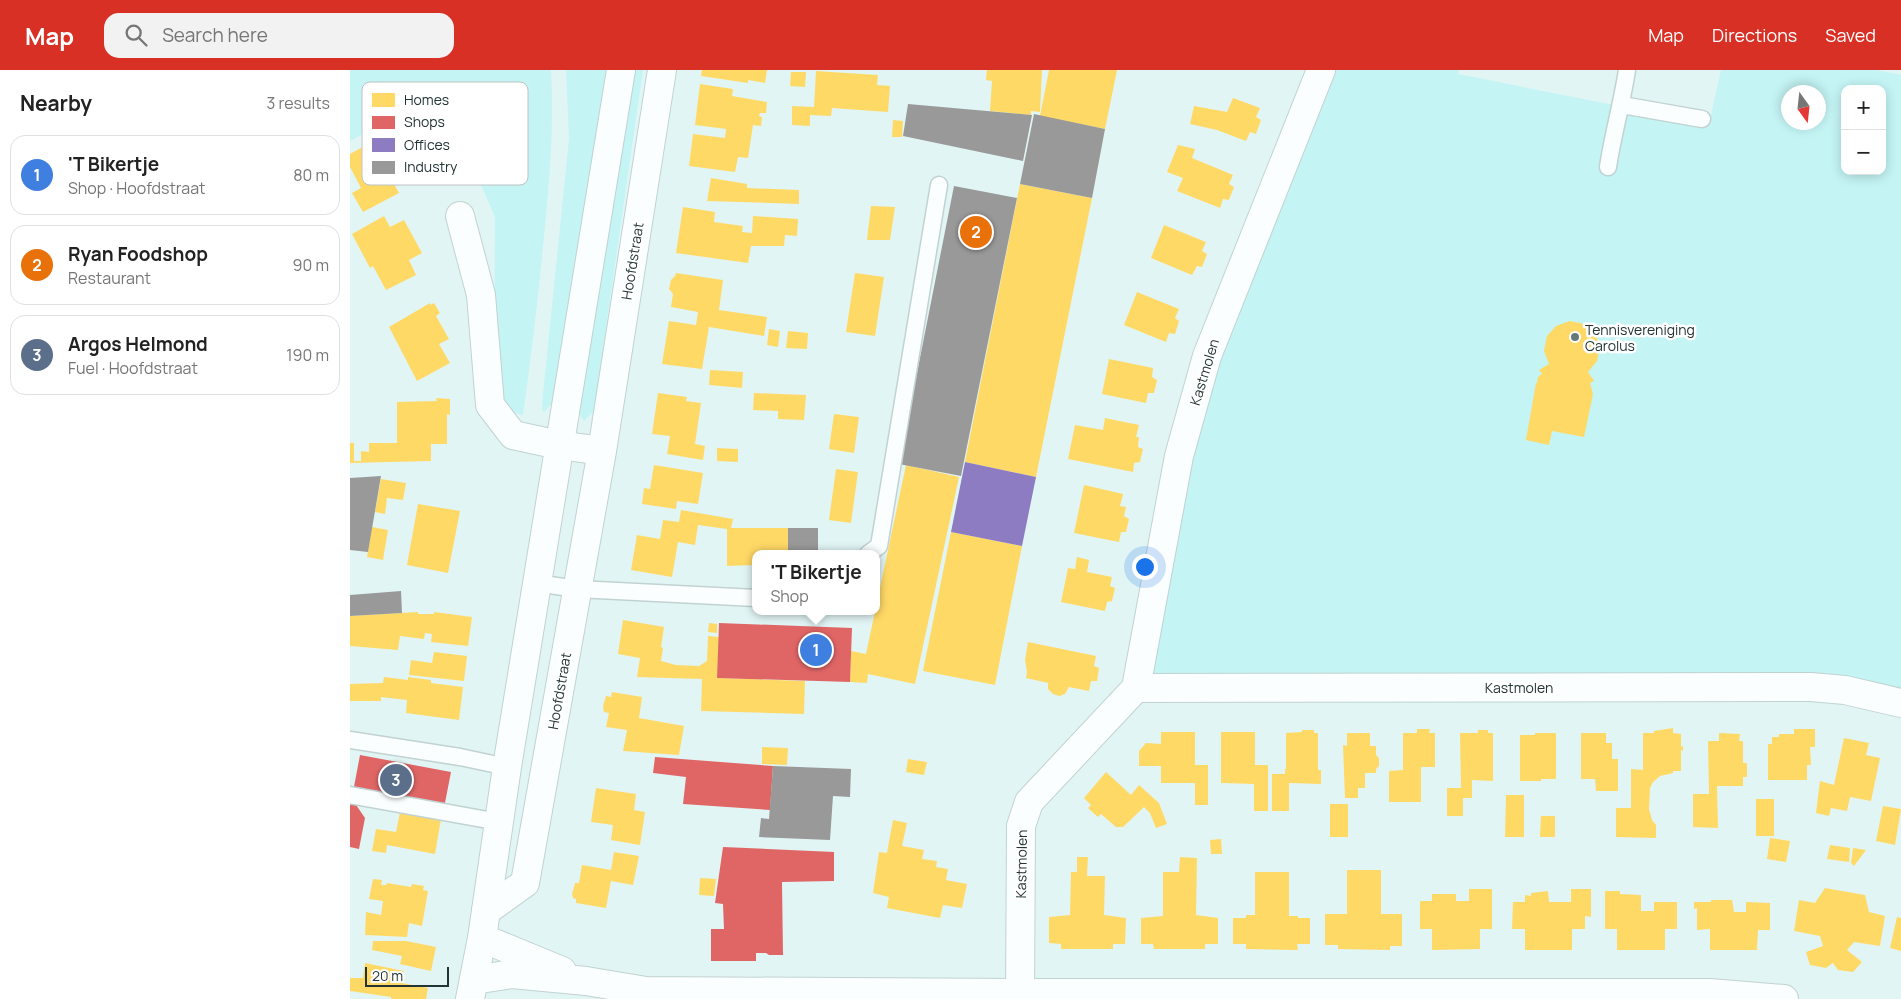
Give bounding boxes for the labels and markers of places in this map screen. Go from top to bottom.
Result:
pin: 2 [960,213,992,251]
place label: Tennisvereniging Carolus [1585,320,1695,355]
marker: Tennisvereniging Carolus [1569,331,1581,343]
pin: 1 [800,631,832,669]
pin: 3 [380,761,412,799]

